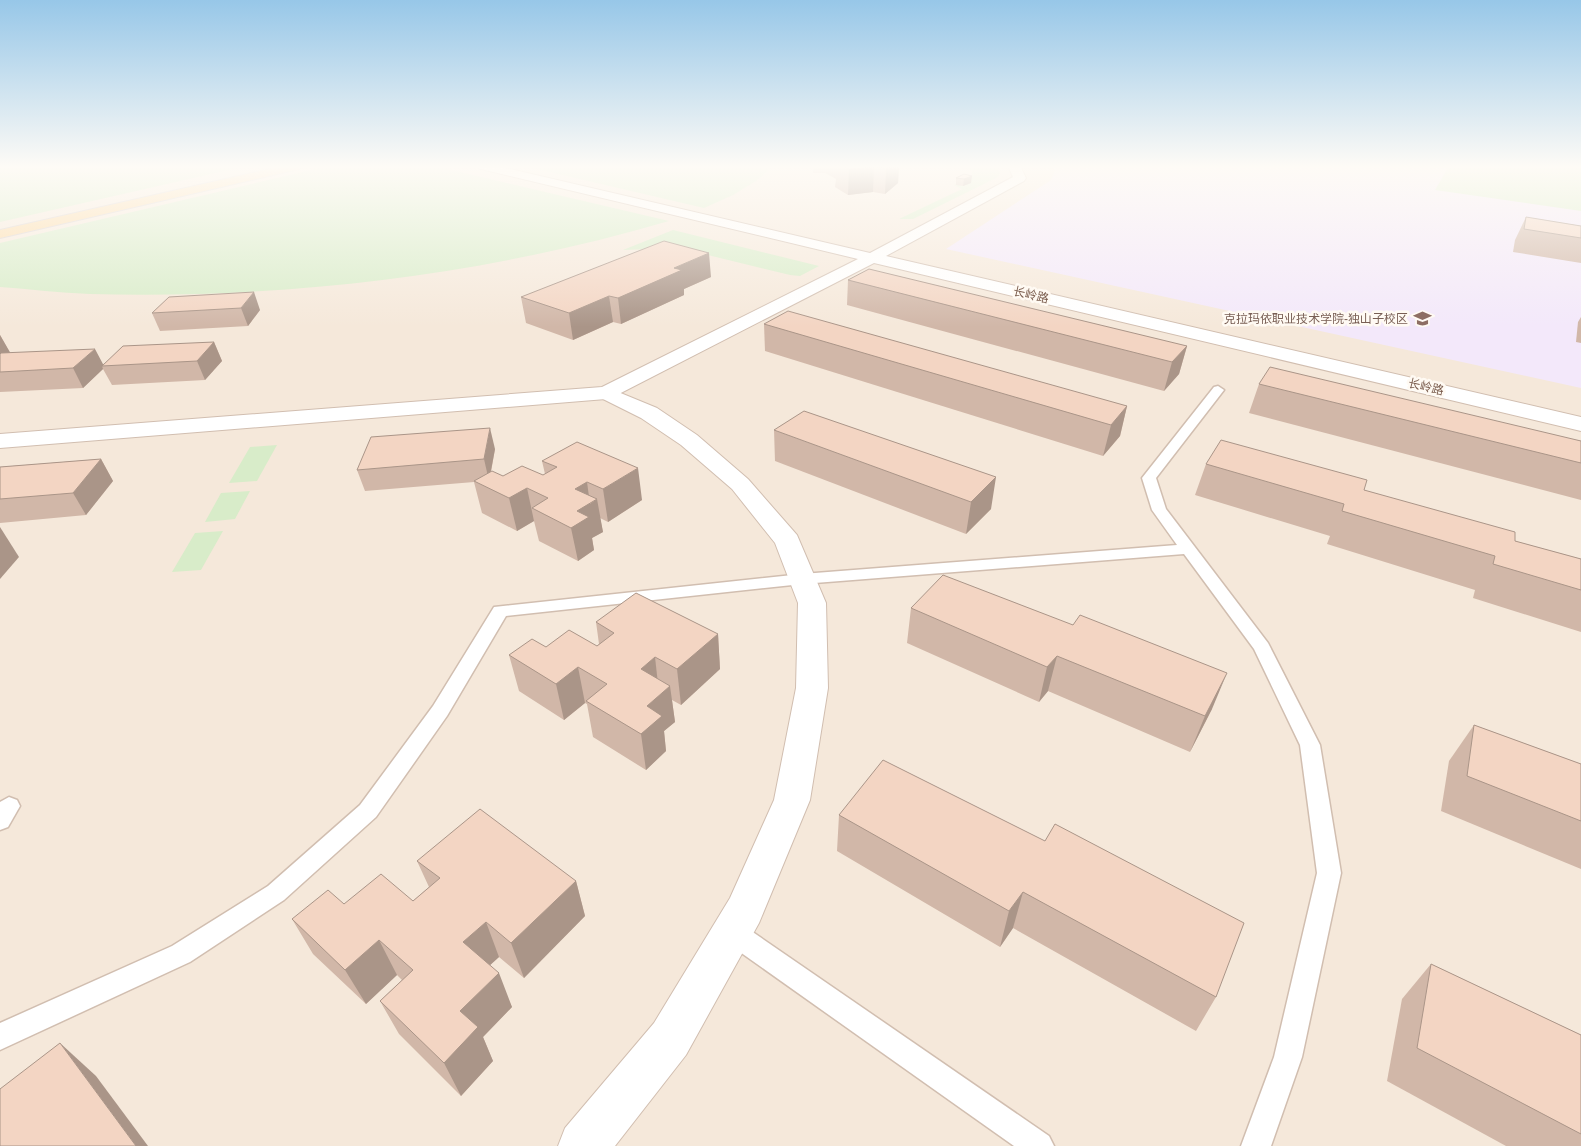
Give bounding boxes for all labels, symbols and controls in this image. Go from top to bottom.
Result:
street label: 长岭路 [1012,284,1050,306]
school or university icon: 克拉玛依职业技术学院-独山子校区 [1412,309,1432,329]
place label: 克拉玛依职业技术学院-独山子校区 [1224,312,1408,326]
street label: 长岭路 [1407,376,1445,398]

